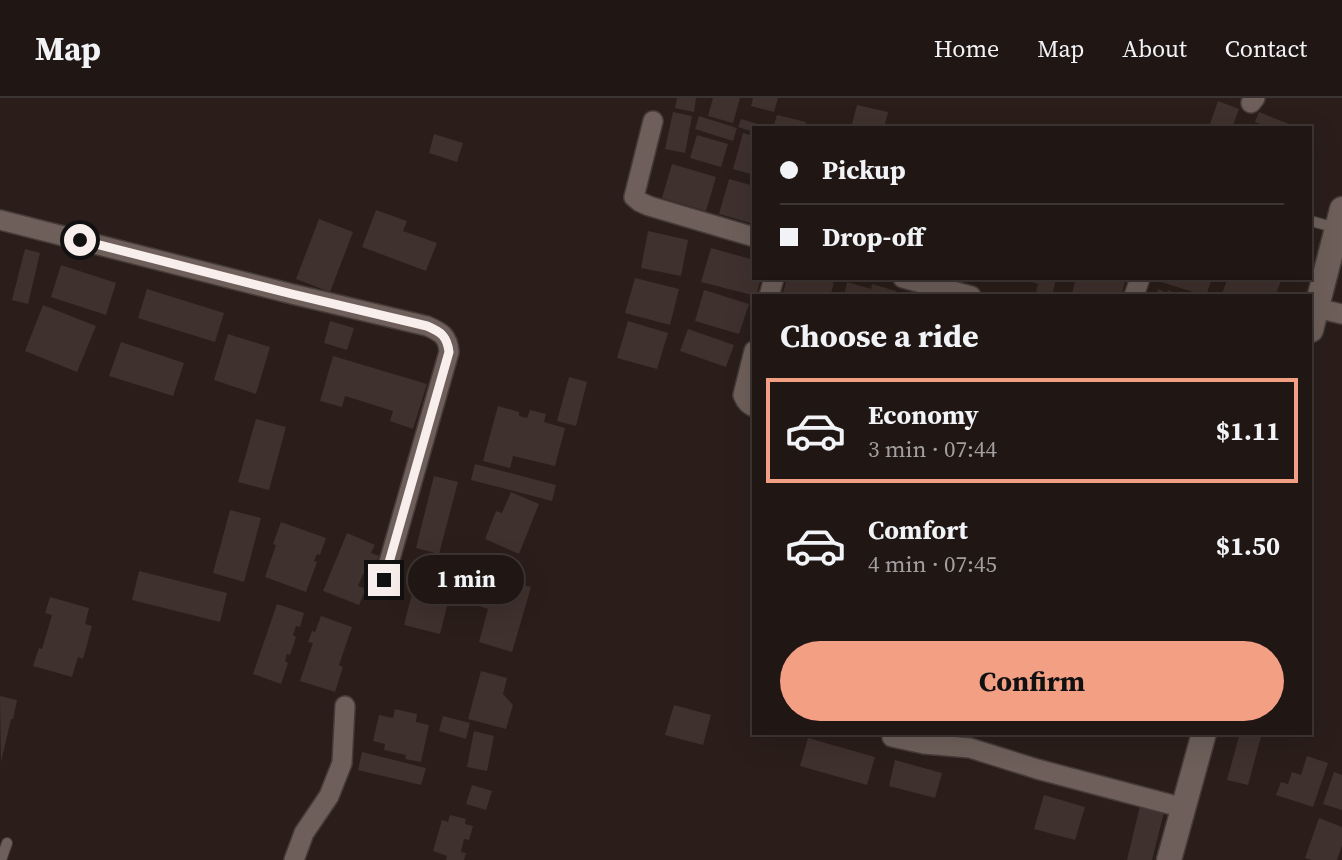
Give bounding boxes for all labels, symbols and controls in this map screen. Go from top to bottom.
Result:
text: Map [35,26,101,71]
text: Home [934,32,999,65]
text: Map [1037,32,1084,65]
text: About [1122,32,1187,65]
text: Contact [1225,32,1307,65]
text: Pickup [822,152,906,188]
text: Drop-off [822,219,924,255]
route start [64,224,96,256]
text: Choose a ride [780,314,979,358]
text: Economy [868,397,979,433]
icon: car [784,399,847,462]
text: $1.11 [1216,413,1280,449]
text: 3 min · 07:44 [868,433,997,465]
text: Comfort [868,512,968,548]
icon: car [784,514,847,577]
text: $1.50 [1216,528,1280,564]
text: 4 min · 07:45 [868,548,997,580]
callout: 1 min [408,556,524,604]
text: 1 min [436,563,496,595]
route end [368,564,400,596]
button: Confirm [780,641,1284,721]

